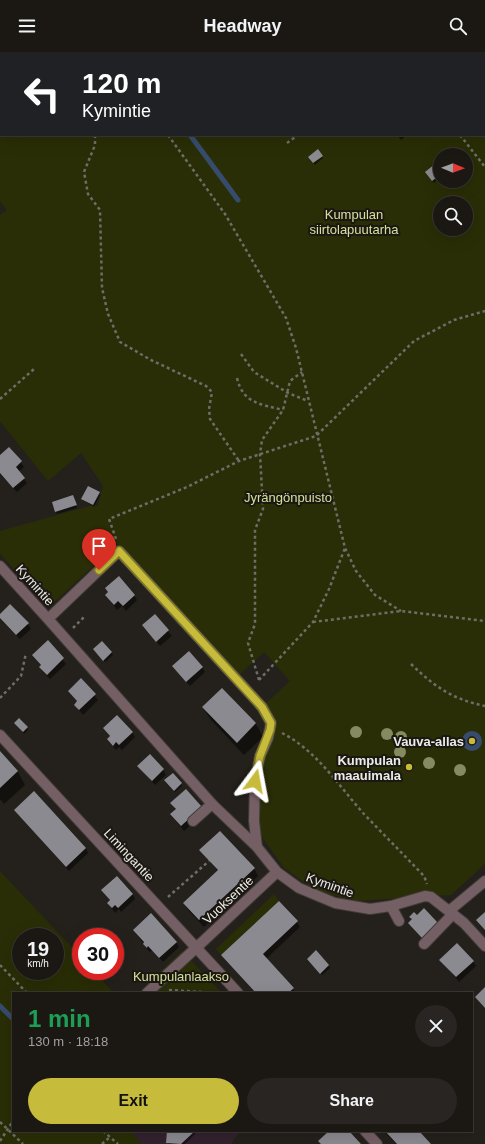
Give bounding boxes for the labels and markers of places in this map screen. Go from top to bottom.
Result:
pin [82,529,116,570]
place label: Vauva-allas [393,734,464,749]
marker: Vauva-allas [467,736,477,746]
place label: Kumpulan maauimala [334,753,402,783]
marker: Kumpulan maauimala [404,762,414,772]

